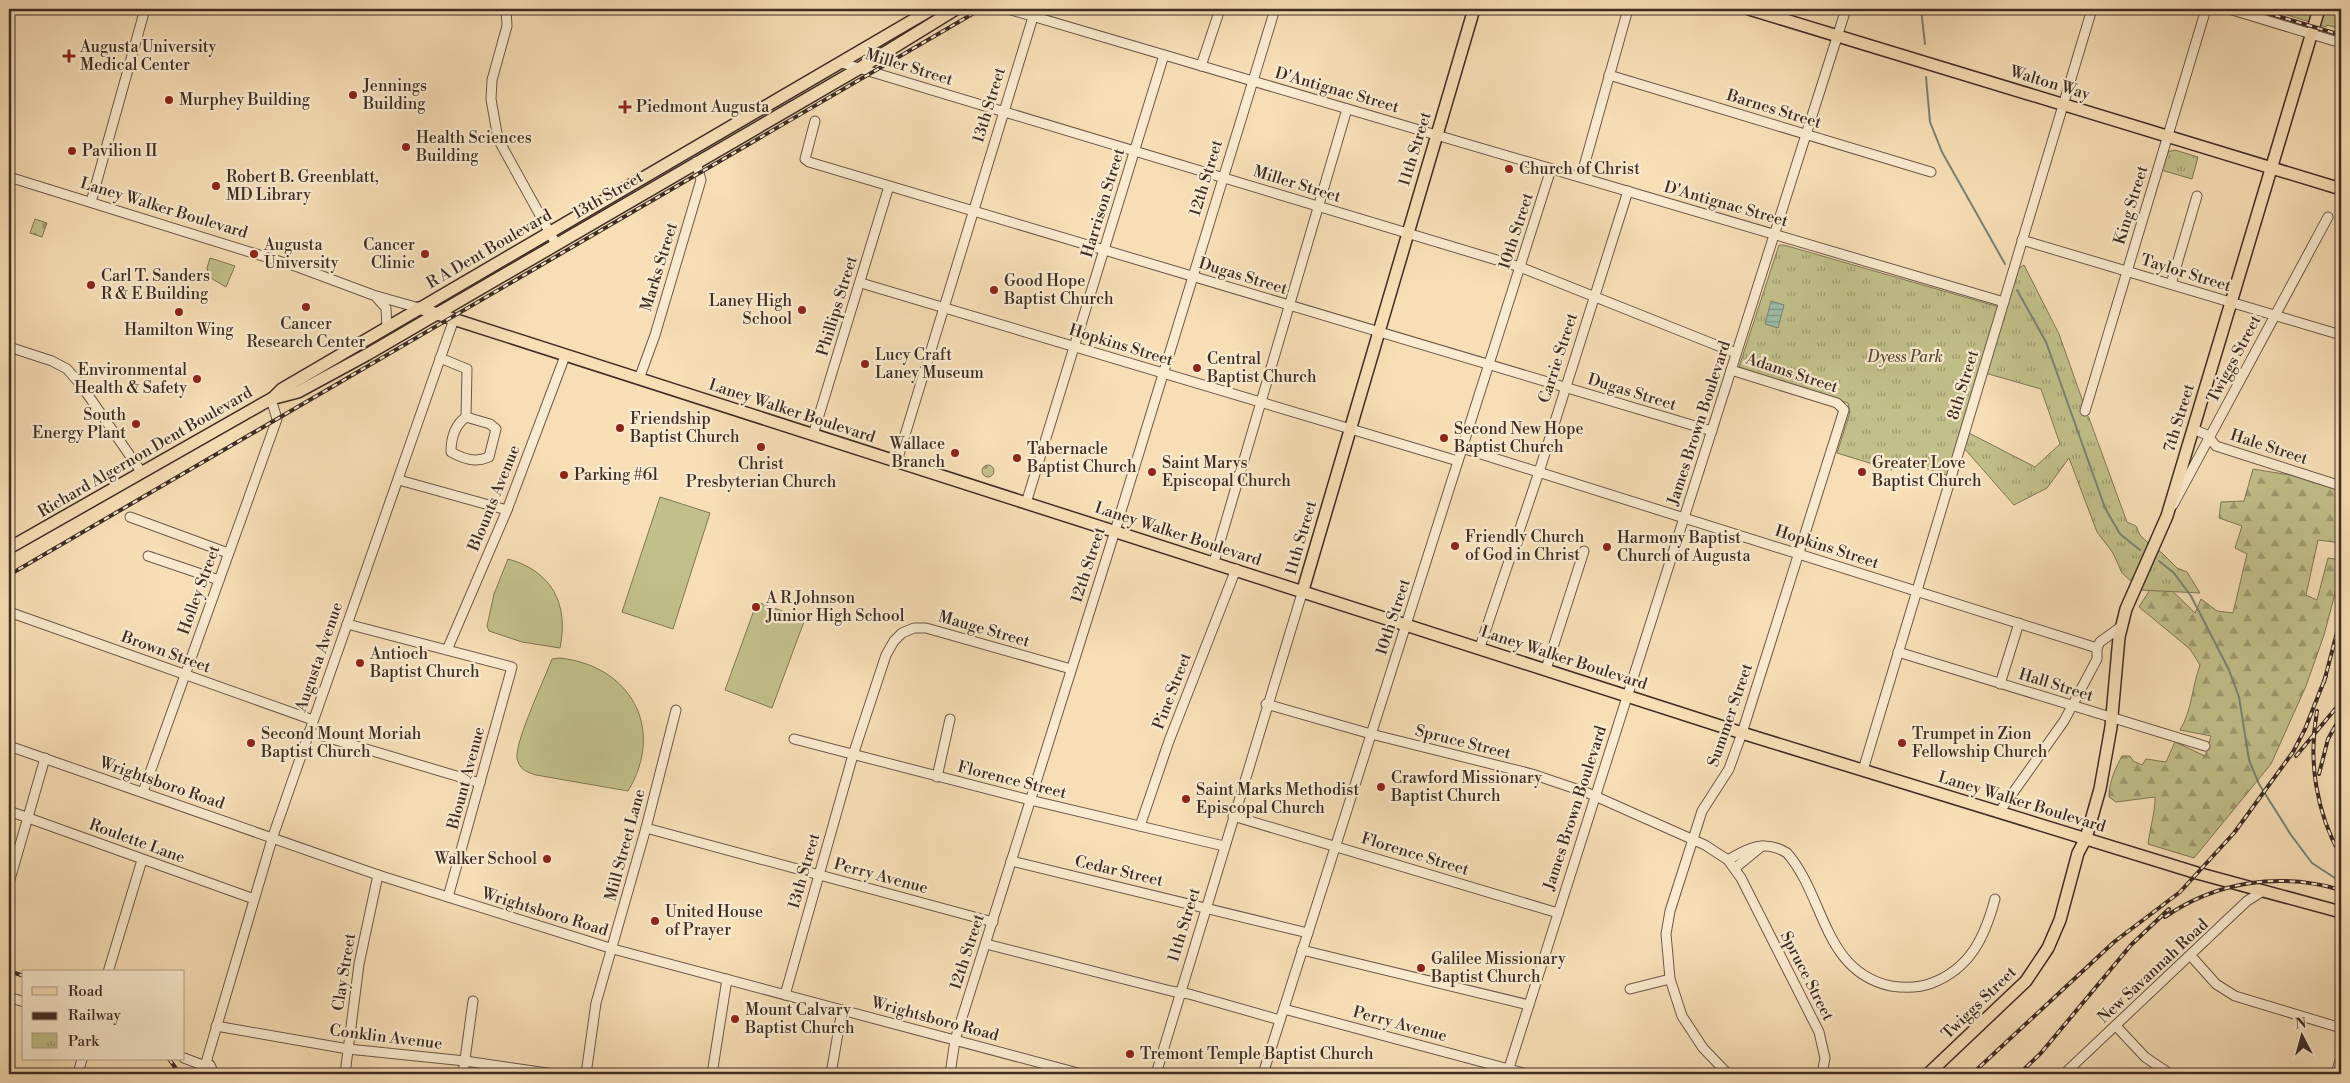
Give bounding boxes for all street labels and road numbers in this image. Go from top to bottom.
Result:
street label: Miller Street [863,44,956,90]
street label: Walton Way [2007,61,2093,105]
street label: D'Antignac Street [1273,63,1402,117]
street label: 13th Street [968,65,1010,145]
street label: Barnes Street [1723,85,1824,133]
street label: 11th Street [1394,109,1436,188]
street label: 12th Street [1185,137,1227,218]
street label: Harrison Street [1077,146,1129,260]
street label: Miller Street [1251,161,1344,207]
street label: King Street [2110,163,2153,247]
street label: 13th Street [569,167,647,223]
street label: Laney Walker Boulevard [78,173,250,243]
street label: D'Antignac Street [1662,177,1791,231]
street label: 10th Street [1494,190,1538,272]
street label: R A Dent Boulevard [423,205,555,293]
street label: Marks Street [636,220,682,314]
street label: Taylor Street [2138,250,2234,296]
street label: Phillips Street [812,253,862,358]
street label: Dugas Street [1196,253,1290,299]
street label: Carrie Street [1534,310,1582,406]
street label: Twiggs Street [2203,311,2266,406]
street label: Hopkins Street [1066,320,1176,370]
street label: James Brown Boulevard [1663,338,1735,509]
street label: 8th Street [1943,347,1983,422]
street label: Adams Street [1742,348,1841,397]
street label: Dugas Street [1585,369,1679,415]
street label: Laney Walker Boulevard [706,375,878,447]
street label: 7th Street [2159,381,2199,454]
street label: Richard Algernon Dent Boulevard [34,382,256,522]
street label: Hale Street [2228,425,2311,469]
street label: Blounts Avenue [463,442,524,555]
street label: Laney Walker Boulevard [1092,498,1264,570]
street label: 11th Street [1281,498,1321,578]
street label: Hopkins Street [1773,521,1882,573]
street label: 12th Street [1066,524,1110,605]
street label: Holley Street [174,542,225,638]
street label: 10th Street [1371,576,1415,658]
street label: Augusta Avenue [291,600,347,715]
street label: Mauge Street [936,606,1032,652]
street label: Laney Walker Boulevard [1478,622,1650,694]
street label: Brown Street [117,626,214,678]
street label: Pine Street [1148,649,1196,732]
street label: Summer Street [1703,660,1757,769]
street label: Hall Street [2016,664,2096,706]
street label: Spruce Street [1413,720,1513,764]
street label: James Brown Boulevard [1539,723,1611,894]
street label: Blount Avenue [442,725,489,832]
street label: Wrightsboro Road [96,752,227,814]
street label: Florence Street [955,757,1069,803]
street label: Laney Walker Boulevard [1936,767,2108,837]
street label: Mill Street Lane [600,787,650,903]
street label: Roulette Lane [86,814,188,868]
street label: Florence Street [1359,828,1472,880]
street label: 13th Street [784,830,824,911]
street label: Cedar Street [1073,851,1165,891]
street label: Perry Avenue [832,854,930,898]
street label: Wrightsboro Road [478,883,611,941]
street label: 11th Street [1163,885,1205,964]
street label: 12th Street [945,911,989,992]
street label: New Savannah Road [2093,914,2213,1028]
street label: Spruce Street [1776,928,1838,1024]
street label: Clay Street [328,931,360,1012]
street label: Twiggs Street [1937,962,2021,1044]
street label: Wrightsboro Road [868,992,1001,1046]
street label: Perry Avenue [1351,1002,1449,1046]
street label: Conklin Avenue [328,1020,444,1054]

